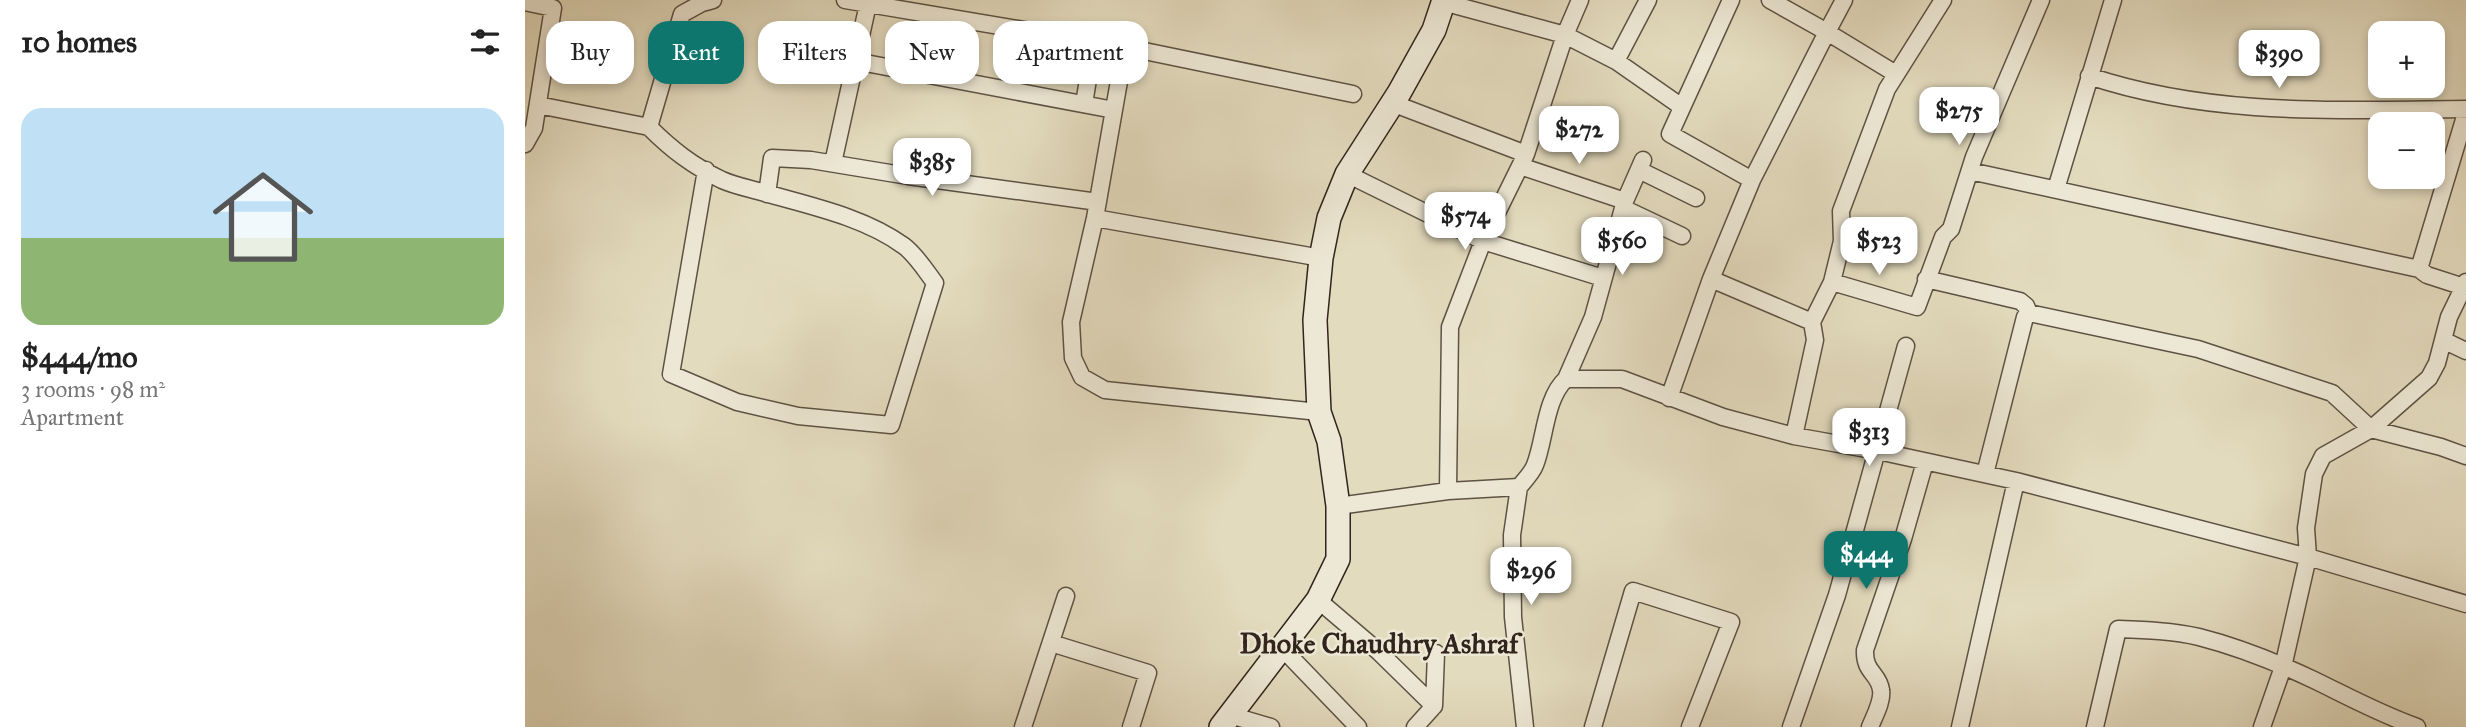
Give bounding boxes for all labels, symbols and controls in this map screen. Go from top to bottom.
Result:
chip: Buy [546,21,634,84]
chip: Rent [648,21,744,84]
chip: Filters [758,21,871,84]
chip: New [885,21,979,84]
chip: Apartment [993,21,1148,84]
map controls [2368,21,2445,189]
button: + [2368,21,2445,98]
icon: filters [466,23,504,61]
text: 10 homes [21,24,137,60]
pin: $390 [2238,31,2320,90]
text: $390 [2255,39,2303,67]
pin: $275 [1918,88,2000,147]
text: $275 [1935,96,1983,124]
pin: $272 [1538,106,1620,166]
button: − [2368,112,2445,189]
text: $272 [1555,115,1603,143]
pin: $385 [891,138,973,198]
text: $385 [909,147,955,175]
icon: home [200,154,326,280]
pin: $574 [1424,192,1506,252]
text: $574 [1440,201,1490,229]
pin: $560 [1581,218,1663,277]
pin: $523 [1838,218,1920,277]
text: $560 [1597,226,1647,254]
text: $523 [1856,226,1902,254]
text: $444/mo [21,339,138,375]
text: 3 rooms · 98 m² [21,375,165,403]
text: Apartment [21,403,124,431]
pin: $313 [1828,408,1910,468]
text: $313 [1848,417,1890,445]
pin: $444 [1825,532,1907,591]
text: $444 [1840,540,1892,568]
pin: $296 [1490,548,1572,607]
text: $296 [1506,556,1556,584]
district label: Dhoke Chaudhry Ashraf [1239,626,1523,661]

